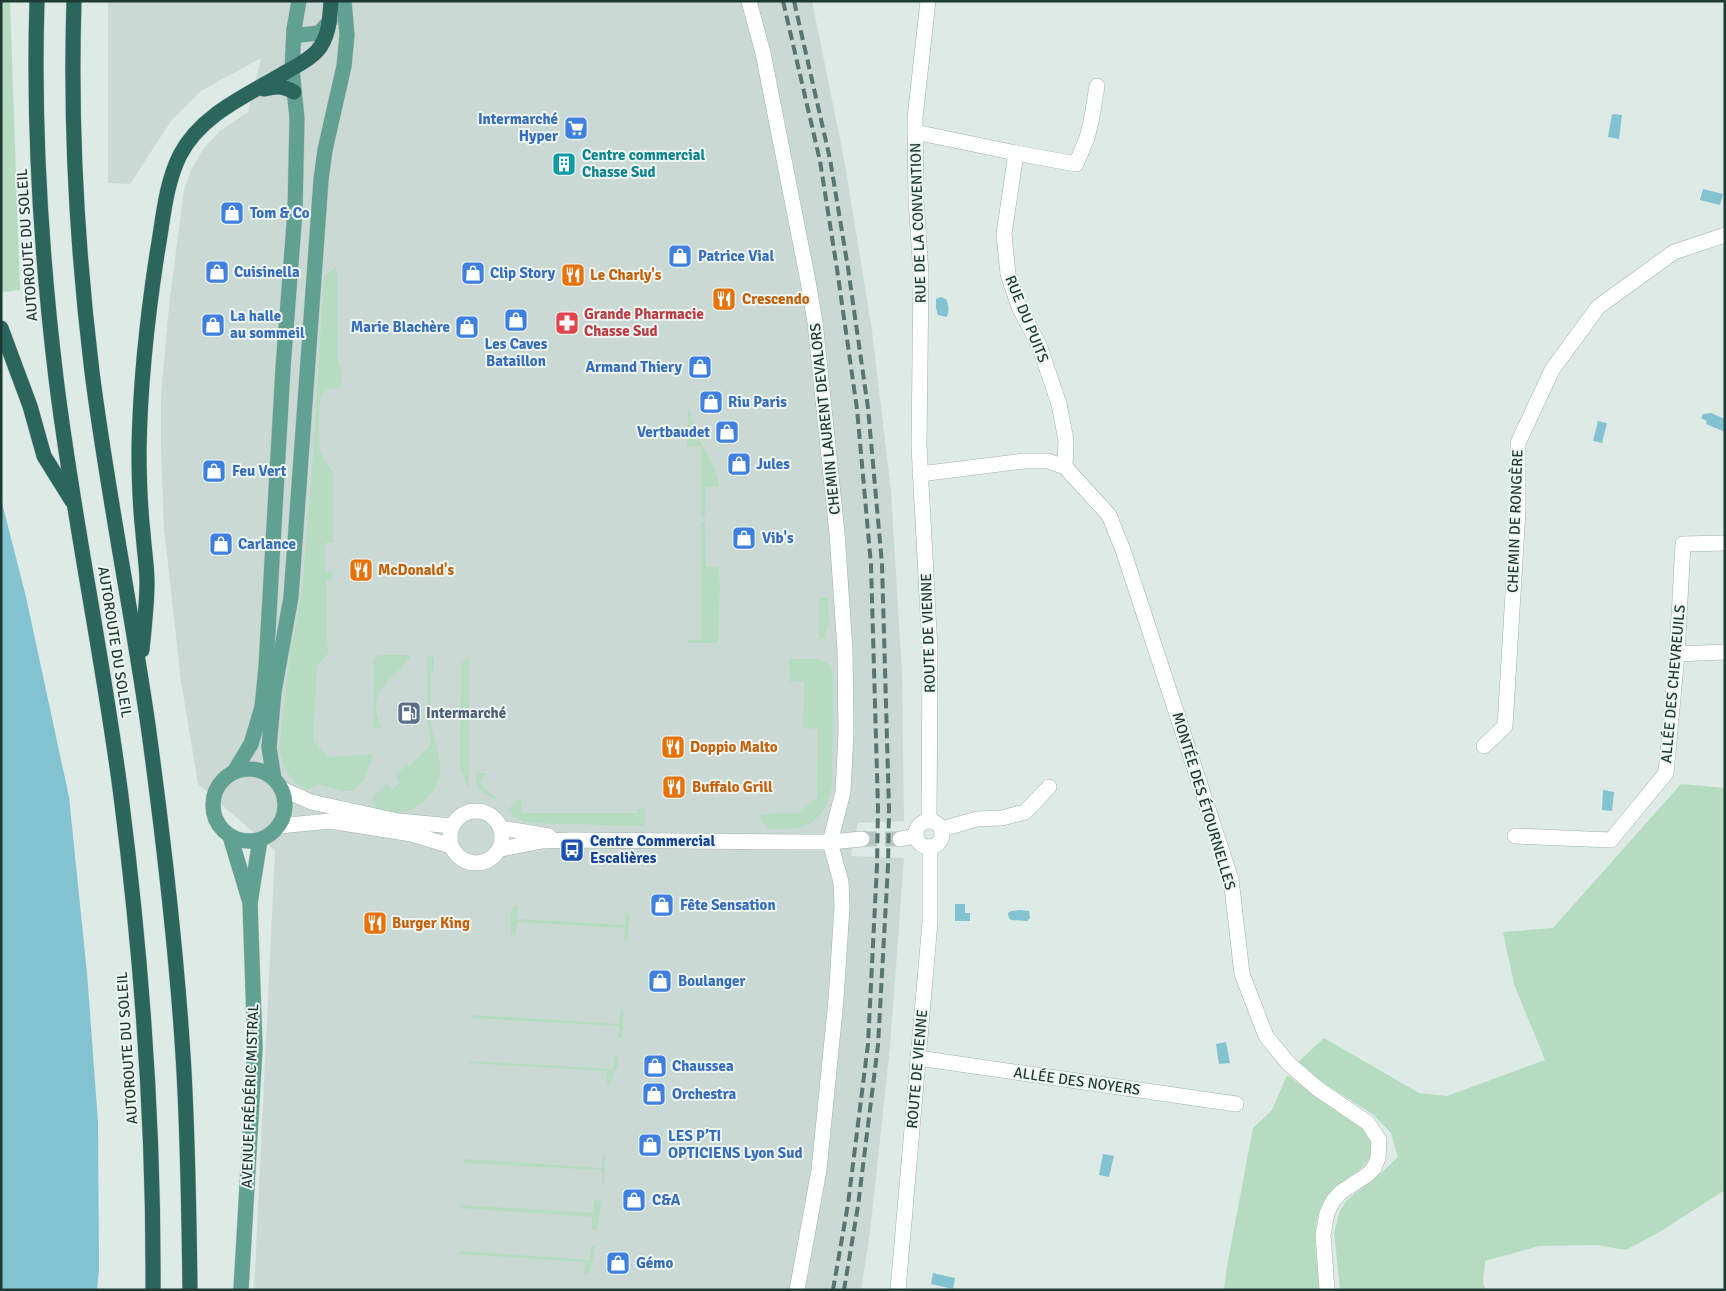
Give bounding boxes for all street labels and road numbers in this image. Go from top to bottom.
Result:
street label: RUE DE LA CONVENTION [906,143,930,303]
street label: AUTOROUTE DU SOLEIL [13,168,41,322]
street label: RUE DU PUITS [1001,273,1053,365]
street label: CHEMIN LAURENT DEVALORS [806,322,844,516]
street label: CHEMIN DE RONGÈRE [1502,449,1527,593]
street label: AUTOROUTE DU SOLEIL [94,565,136,719]
street label: ROUTE DE VIENNE [917,573,939,693]
street label: ALLÉE DES CHEVREUILS [1656,604,1689,764]
street label: MONTÉE DES ÉTOURNELLES [1168,710,1241,892]
street label: AUTOROUTE DU SOLEIL [113,971,141,1125]
street label: AVENUE FRÉDÉRIC MISTRAL [237,1003,262,1189]
street label: ROUTE DE VIENNE [903,1009,931,1129]
street label: ALLÉE DES NOYERS [1012,1062,1142,1099]

